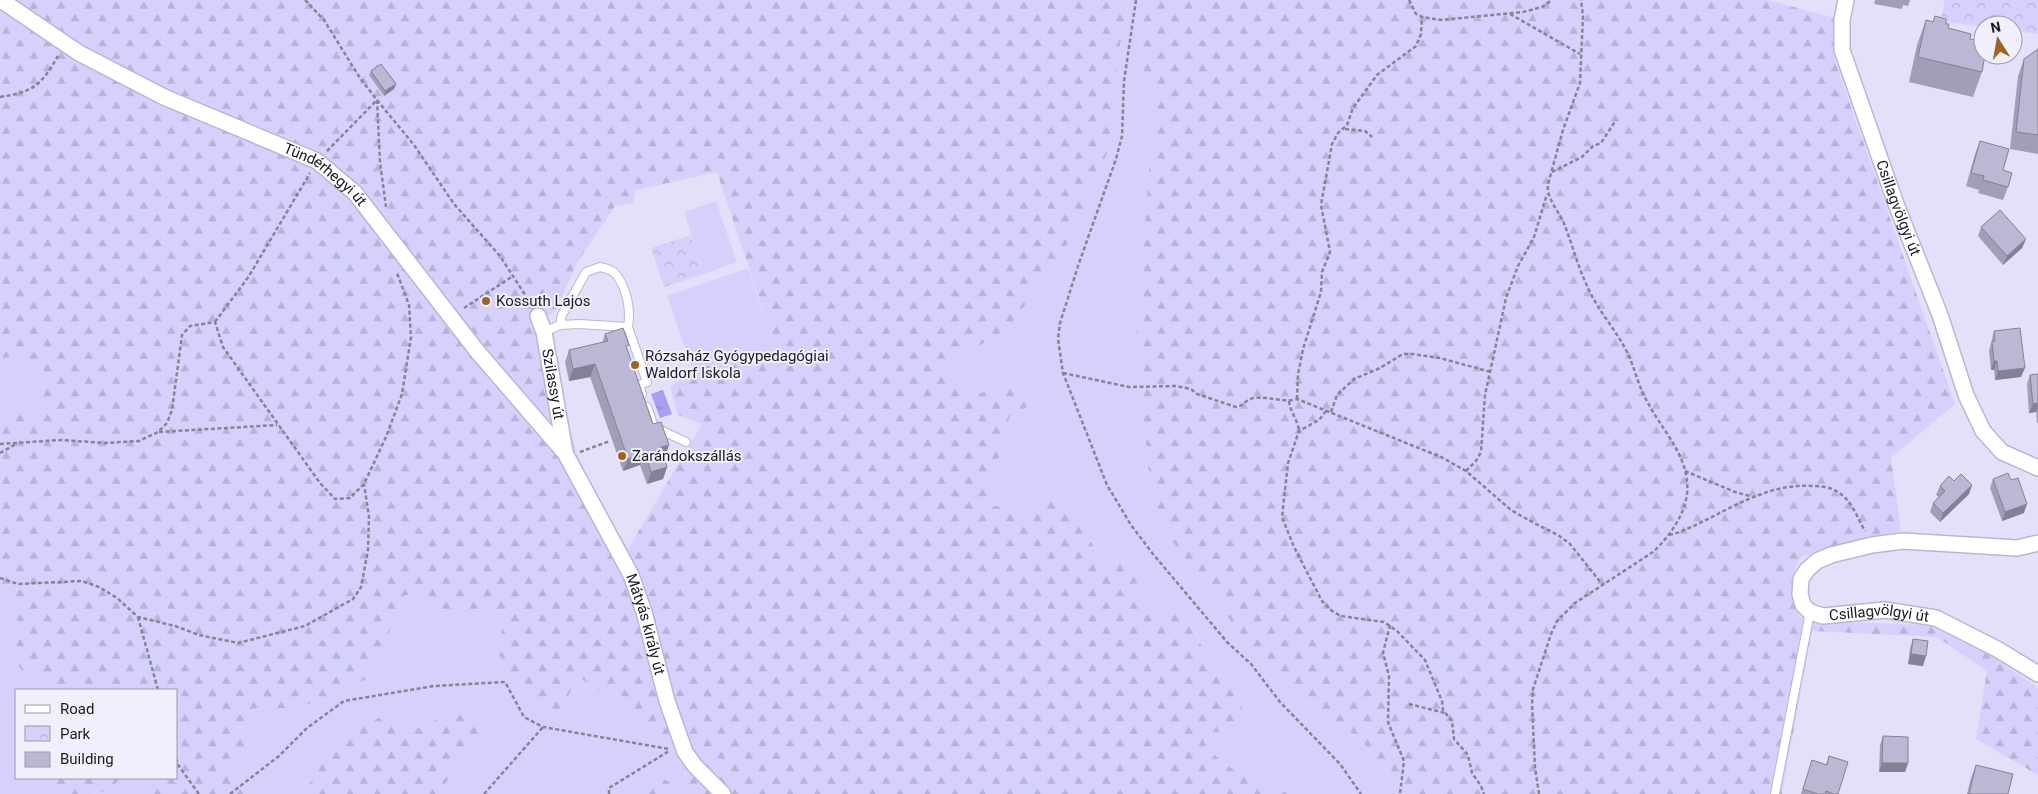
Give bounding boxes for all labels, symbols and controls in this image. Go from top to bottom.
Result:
north arrow [1973,15,2023,65]
text: N [1989,18,2002,36]
street label: Tündérhegyi út [281,139,371,210]
street label: Csillagvölgyi út [1872,158,1925,258]
place label: Kossuth Lajos [496,292,591,310]
marker: Kossuth Lajos [480,295,492,307]
street label: Szilassy út [538,347,568,421]
place label: Rózsaház Gyógypedagógiai Waldorf Iskola [645,347,829,382]
marker: Rózsaház Gyógypedagógiai Waldorf Iskola [629,359,641,371]
place label: Zarándokszállás [632,447,742,465]
marker: Zarándokszállás [616,450,628,462]
street label: Mátyás király út [622,571,669,677]
street label: Csillagvölgyi út [1828,600,1930,626]
legend [15,689,178,779]
text: Road [60,700,94,718]
text: Park [60,725,91,743]
text: Building [60,750,114,768]

